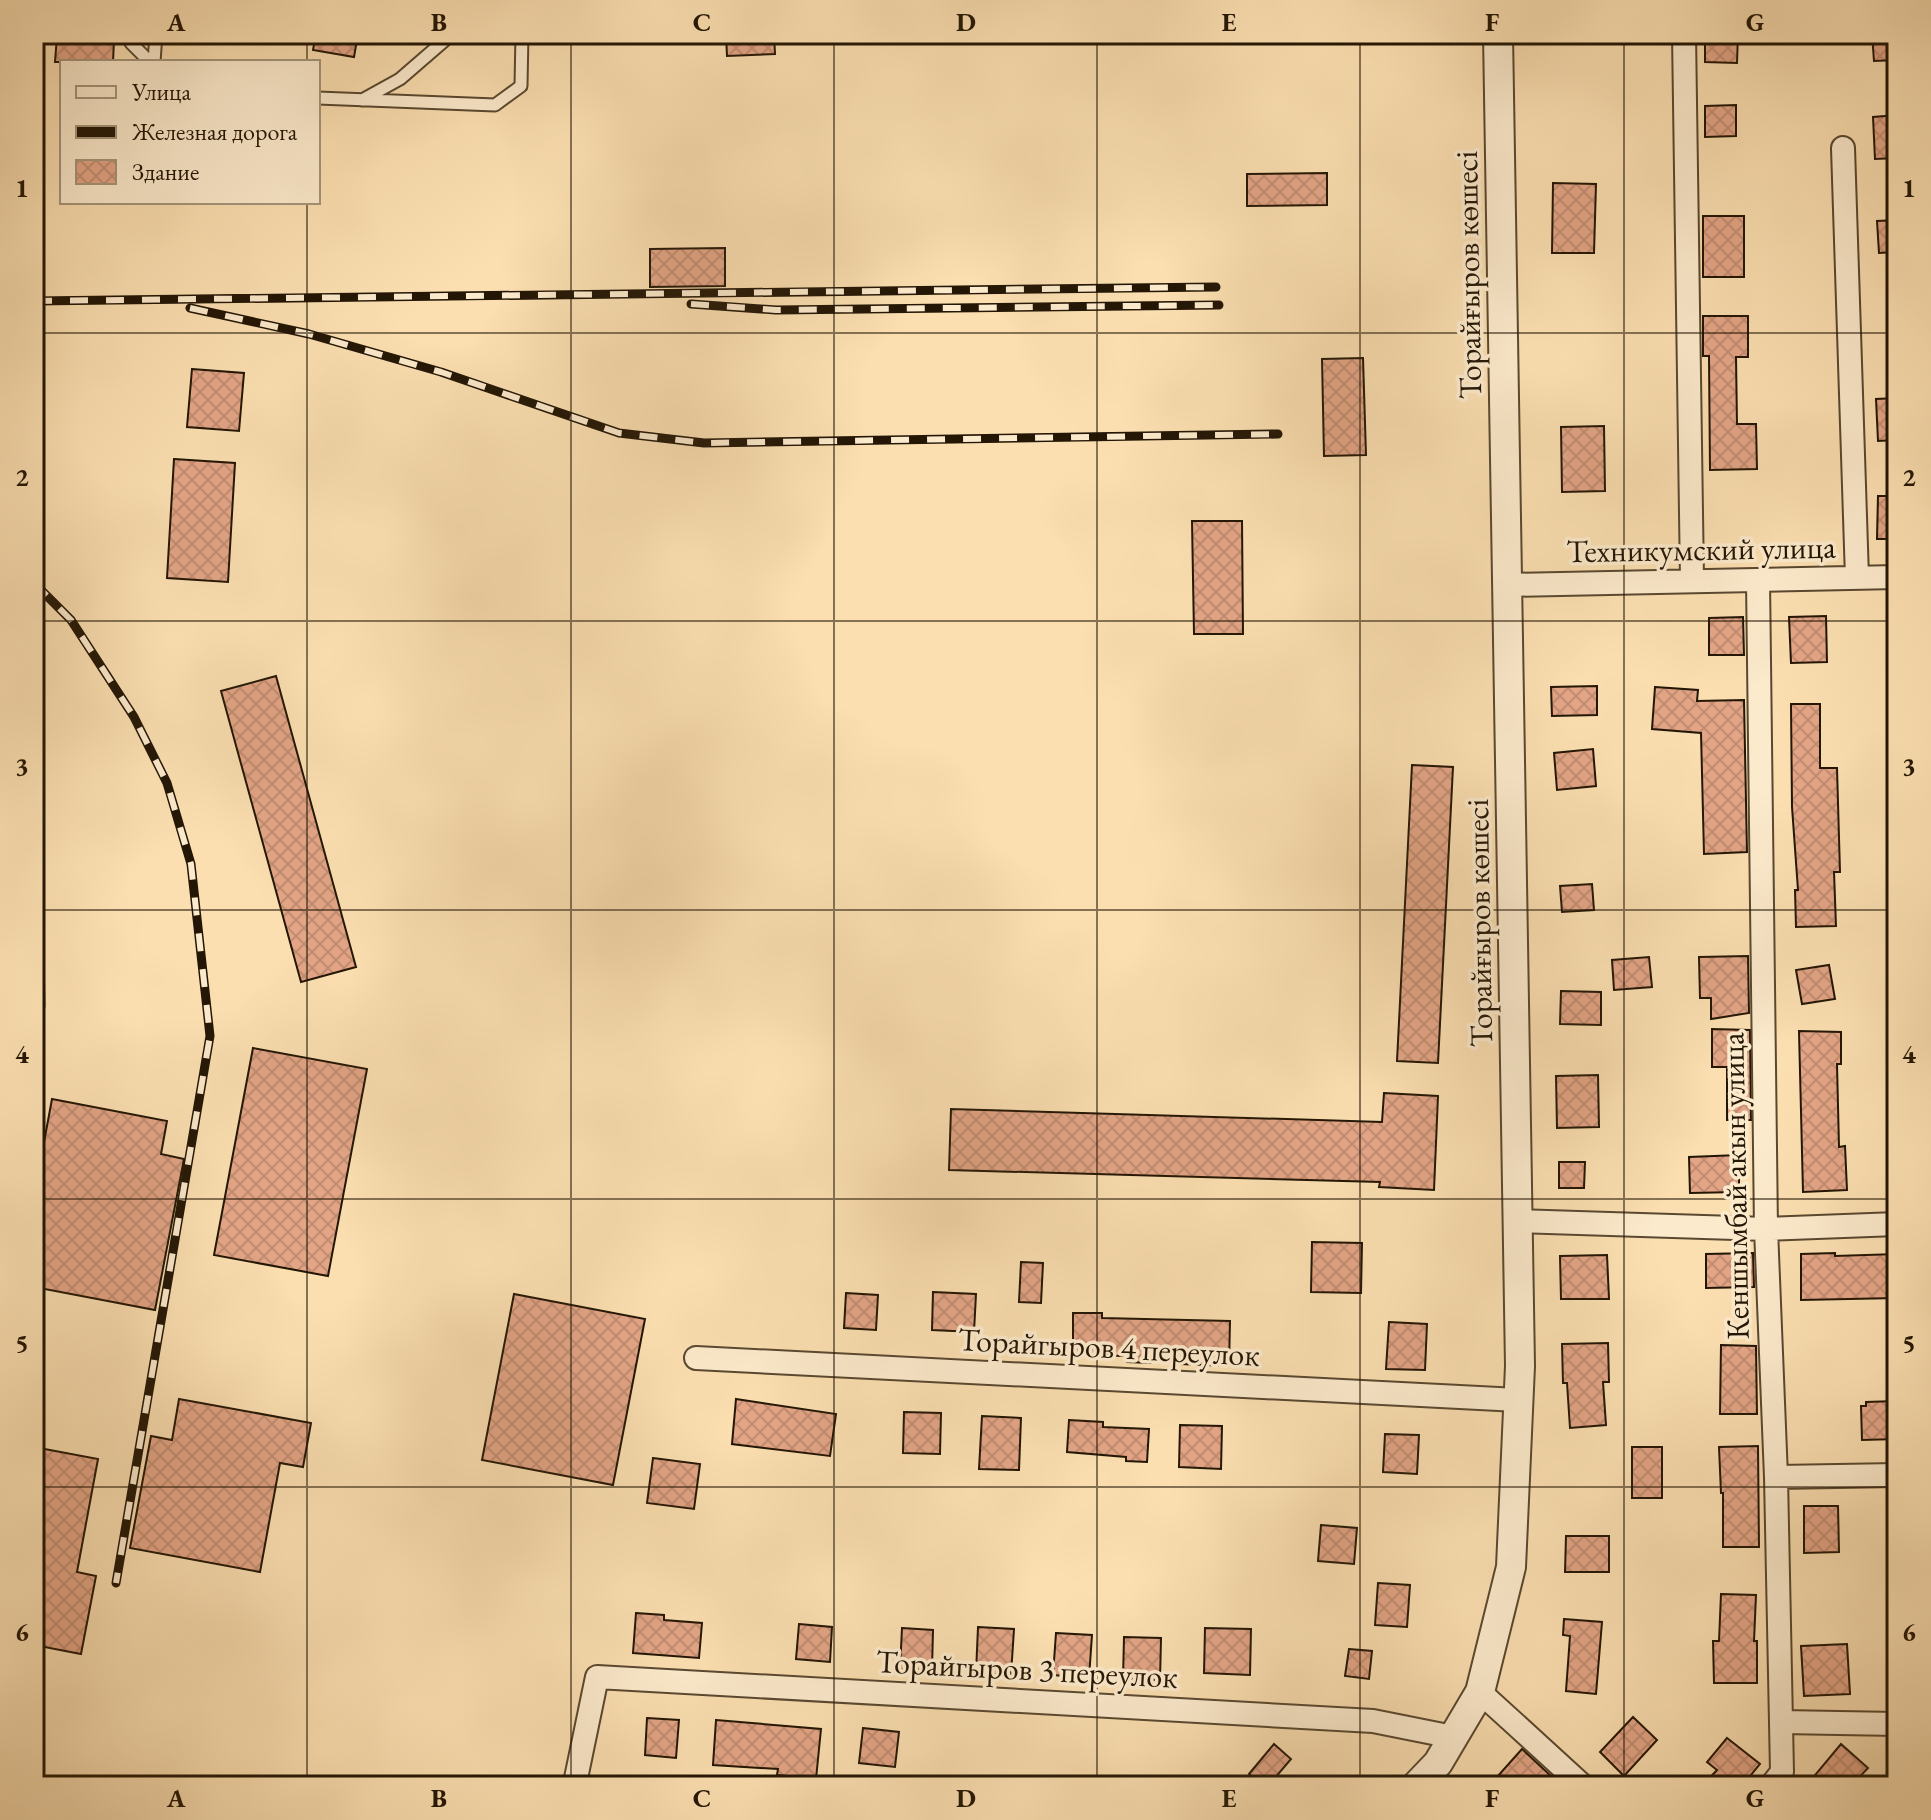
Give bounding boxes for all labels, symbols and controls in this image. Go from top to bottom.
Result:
text: A [166,5,186,39]
text: B [431,5,447,39]
text: C [693,5,711,39]
text: D [956,5,976,39]
text: E [1222,5,1237,39]
text: F [1485,5,1499,39]
text: G [1746,5,1765,39]
legend [60,60,320,204]
text: Улица [131,76,191,107]
text: Железная дорога [131,116,298,147]
street label: Торайғыров көшесі [1445,150,1491,400]
text: Здание [132,156,199,187]
text: 1 [15,171,29,205]
text: 1 [1902,171,1916,205]
text: 2 [15,460,29,494]
text: 2 [1902,460,1916,494]
street label: Техникумский улица [1566,526,1836,572]
text: 3 [15,749,29,783]
text: 3 [1902,749,1916,783]
street label: Торайғыров көшесі [1456,798,1502,1048]
street label: Кеншымбай акын улица [1711,1032,1759,1340]
text: 4 [15,1037,29,1071]
text: 4 [1902,1037,1916,1071]
street label: Торайгыров 4 переулок [957,1318,1261,1376]
text: 5 [15,1326,29,1360]
text: 5 [1902,1326,1916,1360]
text: 6 [15,1615,29,1649]
text: 6 [1902,1615,1916,1649]
street label: Торайгыров 3 переулок [875,1640,1179,1698]
text: A [166,1781,186,1815]
text: B [431,1781,447,1815]
text: C [693,1781,711,1815]
text: D [956,1781,976,1815]
text: E [1222,1781,1237,1815]
text: F [1485,1781,1499,1815]
text: G [1746,1781,1765,1815]

